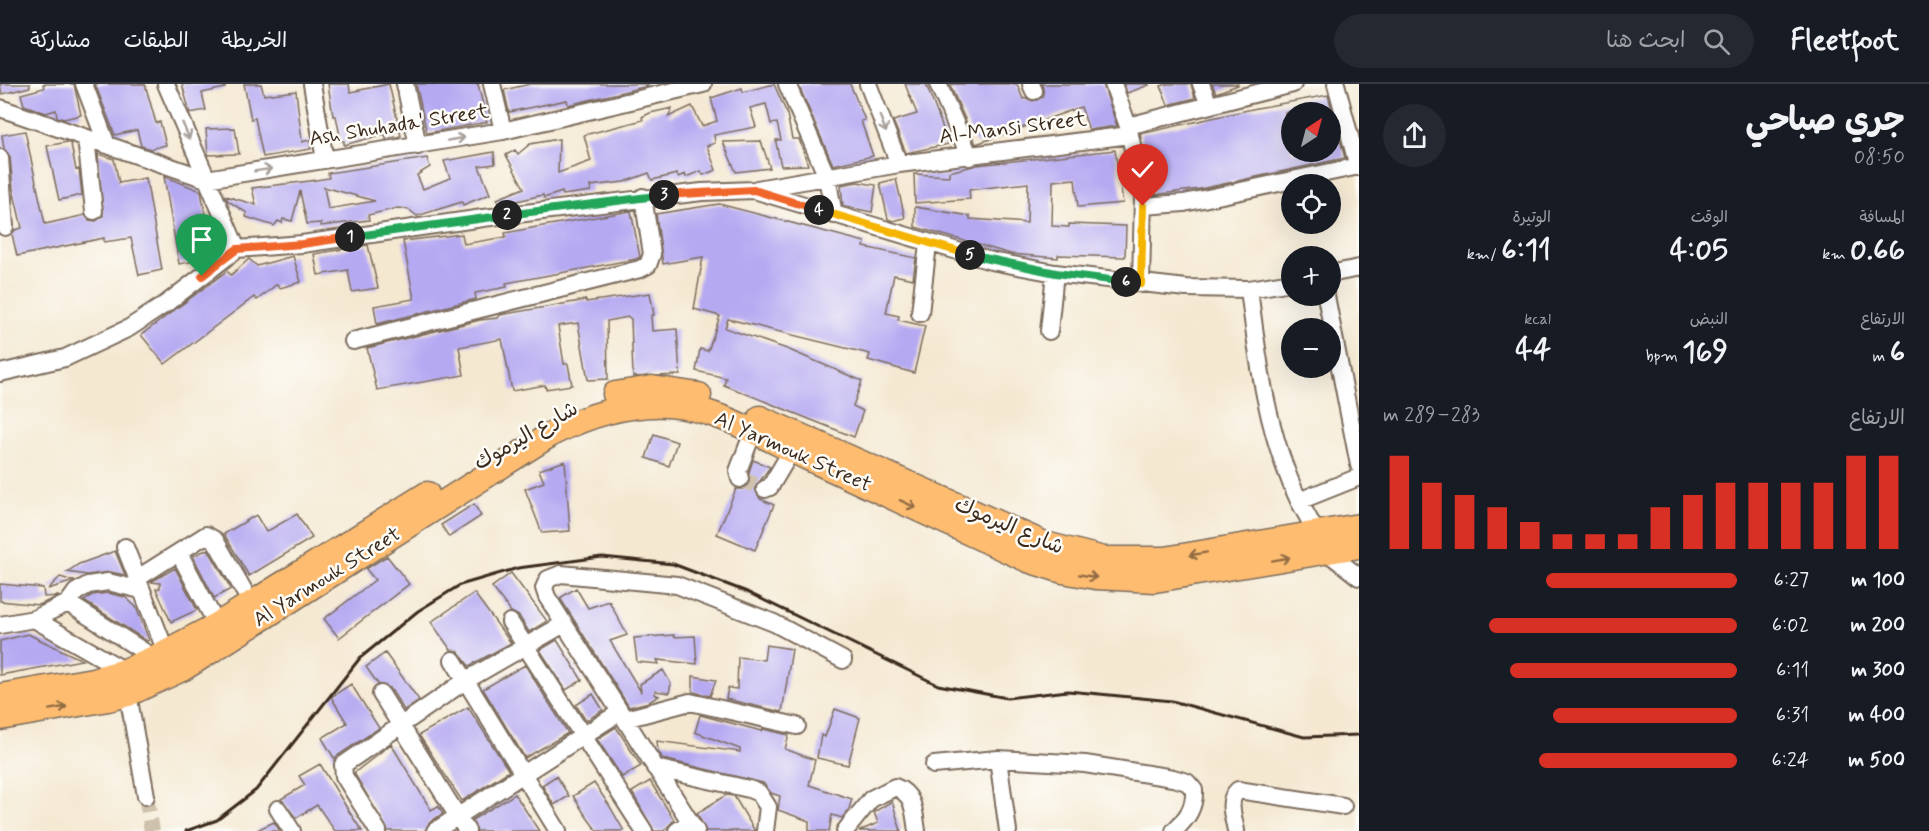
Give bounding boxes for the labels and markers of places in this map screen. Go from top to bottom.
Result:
pin [1117,144,1168,206]
pin: 3 [649,180,679,210]
pin: 4 [804,195,834,225]
pin: 2 [492,200,522,230]
pin [176,214,227,276]
pin: 1 [335,222,365,252]
pin: 5 [955,240,985,270]
pin: 6 [1111,267,1141,297]

